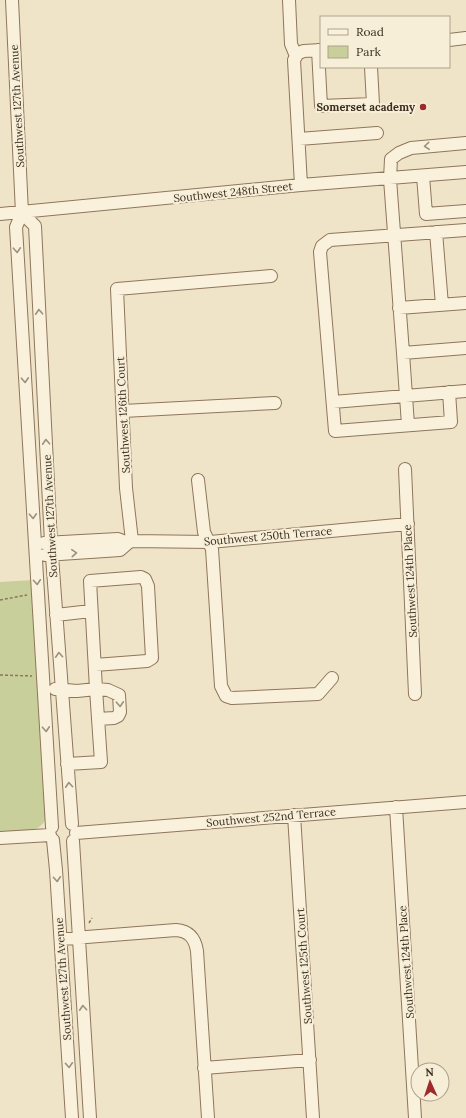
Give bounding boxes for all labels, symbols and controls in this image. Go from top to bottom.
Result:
legend [320,16,450,68]
text: Road [356,24,384,39]
street label: Southwest 127th Avenue [7,44,27,168]
text: Park [356,44,382,59]
place label: Somerset academy [317,100,416,114]
marker: Somerset academy [418,102,428,112]
one-way arrow [424,142,430,151]
street label: Southwest 248th Street [173,179,294,205]
one-way arrow [13,247,22,253]
one-way arrow [35,309,44,315]
street label: Southwest 126th Court [113,356,133,474]
one-way arrow [21,377,30,383]
one-way arrow [42,439,50,445]
street label: Southwest 127th Avenue [40,454,60,578]
one-way arrow [29,513,38,519]
street label: Southwest 250th Terrace [203,523,333,549]
street label: Southwest 124th Place [400,524,420,638]
one-way arrow [71,548,77,557]
one-way arrow [33,579,42,585]
one-way arrow [55,652,64,658]
one-way arrow [116,701,124,707]
one-way arrow [42,726,50,732]
one-way arrow [64,782,73,788]
street label: Southwest 252nd Terrace [206,804,337,830]
one-way arrow [53,876,62,882]
street label: Southwest 124th Place [395,905,417,1019]
street label: Southwest 125th Court [293,907,315,1025]
street label: Southwest 127th Avenue [52,917,74,1041]
one-way arrow [79,1005,88,1011]
one-way arrow [64,1062,73,1068]
north arrow [410,1062,450,1102]
text: N [425,1065,435,1079]

